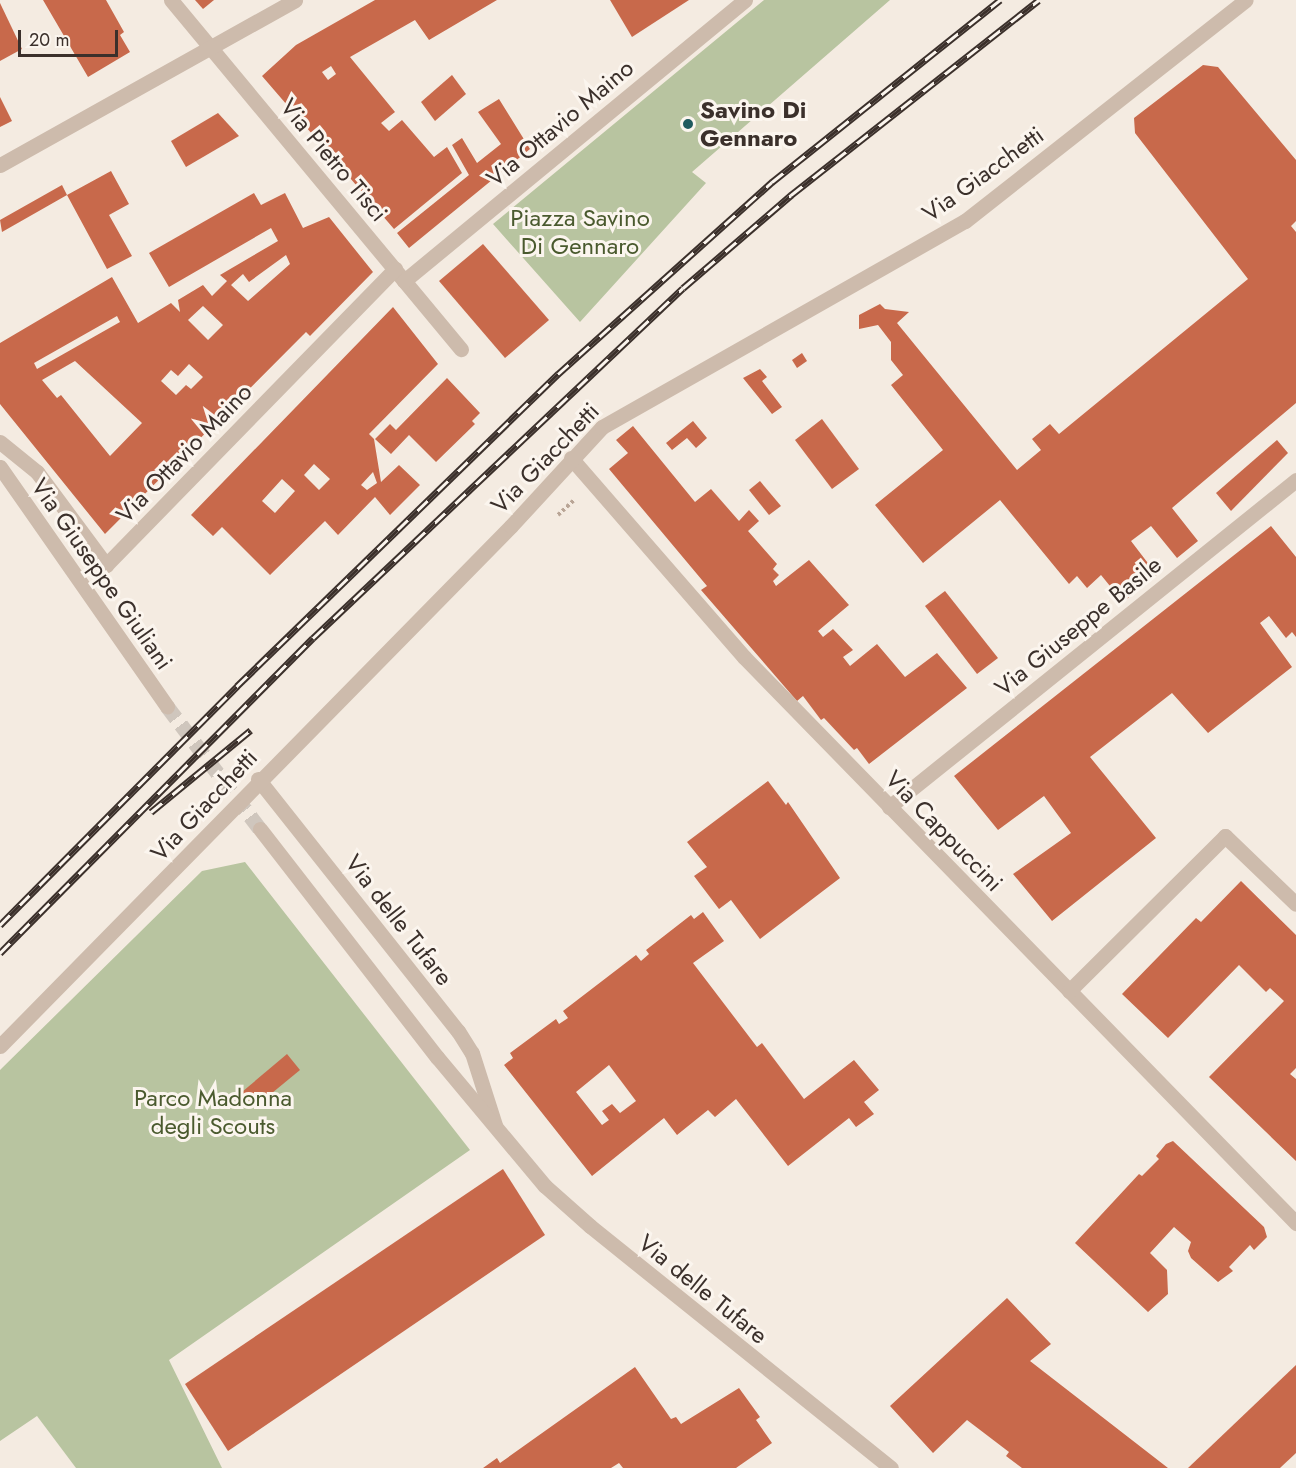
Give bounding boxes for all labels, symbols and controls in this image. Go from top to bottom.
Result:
scale bar [21,18,122,56]
text: 20 m [29,27,69,53]
street label: Via Ottavio Maino [481,53,639,193]
street label: Via Pietro Tisci [274,93,394,227]
place label: Savino Di Gennaro [700,96,806,152]
marker: Savino Di Gennaro [681,117,695,131]
street label: Via Giacchetti [917,120,1049,228]
park label: Piazza Savino Di Gennaro [510,204,650,260]
street label: Via Ottavio Maino [110,377,258,529]
street label: Via Giacchetti [485,397,605,519]
street label: Via Giuseppe Giuliani [25,473,179,675]
street label: Via Giuseppe Basile [989,550,1167,702]
street label: Via Giacchetti [145,743,263,867]
street label: Via Cappuccini [879,765,1009,897]
street label: Via delle Tufare [339,849,459,991]
park label: Parco Madonna degli Scouts [134,1084,292,1140]
street label: Via delle Tufare [633,1228,773,1350]

